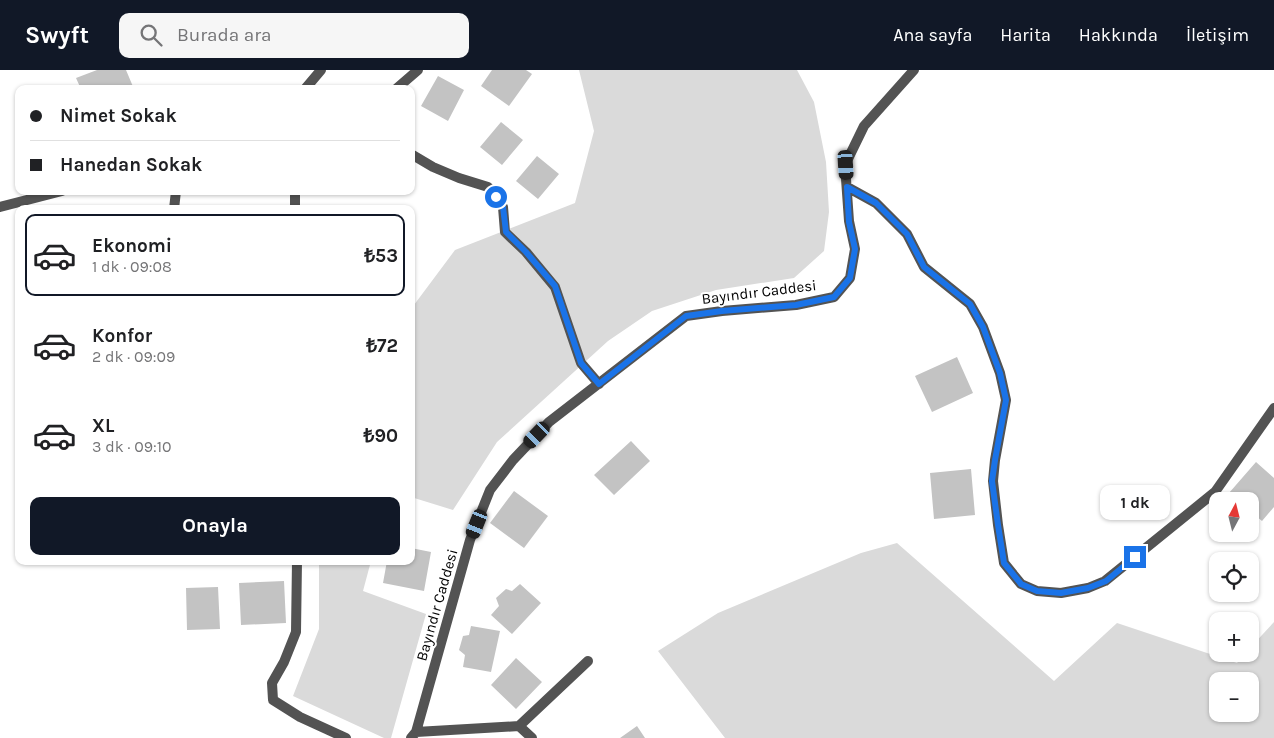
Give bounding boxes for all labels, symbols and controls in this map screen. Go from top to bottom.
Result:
search box [119,13,469,58]
text: Swyft [25,21,89,49]
icon: search [137,21,165,49]
text: Burada ara [177,24,272,46]
text: Ana sayfa [893,24,972,46]
text: Harita [1000,24,1051,46]
text: Hakkında [1079,24,1158,46]
text: İletişim [1186,24,1249,46]
text: Nimet Sokak [60,105,177,127]
car [837,150,854,180]
text: Hanedan Sokak [60,154,202,176]
route start [485,186,507,208]
icon: car [32,233,77,278]
text: Ekonomi [92,235,172,257]
text: ₺53 [364,245,398,267]
text: 1 dk · 09:08 [92,257,172,276]
street label: Bayındır Caddesi [700,276,818,308]
icon: car [32,323,77,368]
text: Konfor [92,325,152,347]
text: ₺72 [366,335,398,357]
text: 2 dk · 09:09 [92,347,175,366]
icon: car [32,413,77,458]
text: XL [92,415,114,437]
car [521,419,552,451]
text: ₺90 [364,425,398,447]
text: 3 dk · 09:10 [92,437,171,456]
callout: 1 dk [1100,484,1170,520]
north arrow [1209,492,1259,542]
map controls [1209,492,1259,722]
text: 1 dk [1120,493,1150,512]
button: Onayla [30,497,400,555]
car [464,507,489,541]
route end [1124,546,1146,568]
street label: Bayındır Caddesi [412,547,462,663]
button: locate [1209,552,1259,602]
button: + [1209,612,1259,662]
button: − [1209,672,1259,722]

